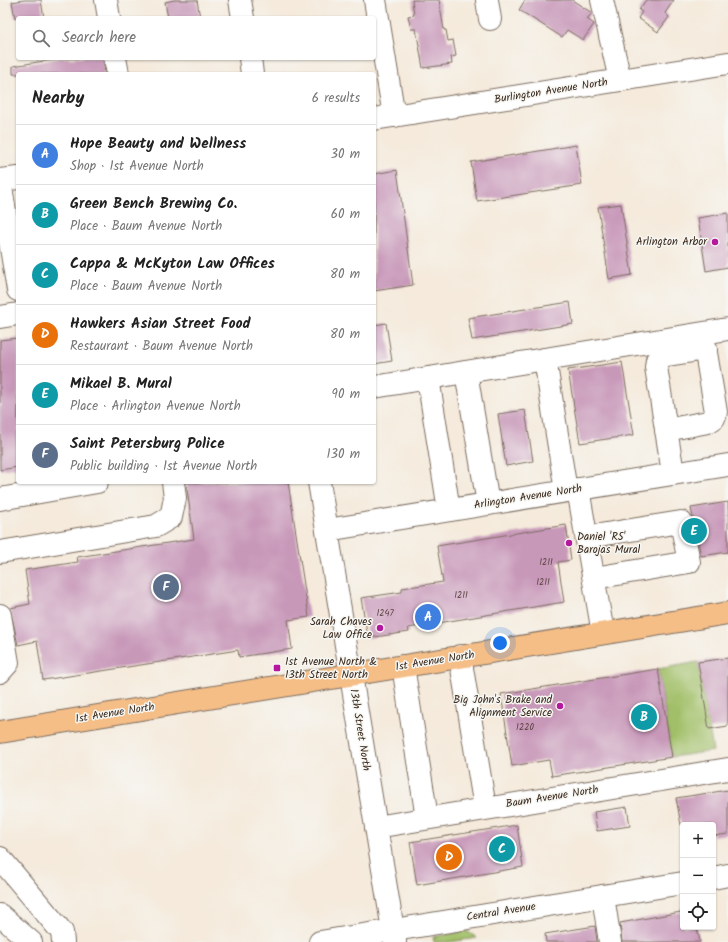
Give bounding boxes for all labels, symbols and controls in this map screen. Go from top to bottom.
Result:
search box [16,16,376,60]
text: Search here [62,26,136,50]
icon: search [30,27,52,49]
street label: Burlington Avenue North [493,73,609,109]
text: Nearby [32,85,84,112]
text: 6 results [312,88,360,109]
text: Hope Beauty and Wellness [70,132,246,156]
text: A [41,144,49,165]
text: 30 m [331,144,360,165]
text: Shop · 1st Avenue North [70,156,204,177]
text: Green Bench Brewing Co. [70,192,237,216]
text: B [41,204,49,225]
text: 60 m [331,204,360,225]
text: Place · Baum Avenue North [70,216,222,237]
place label: Arlington Arbor [636,233,708,251]
marker: Arlington Arbor [710,237,720,247]
text: Cappa & McKyton Law Offices [70,252,275,276]
text: C [41,264,49,285]
text: 80 m [330,264,360,285]
text: Place · Baum Avenue North [70,276,222,297]
text: Hawkers Asian Street Food [70,312,251,336]
text: D [41,324,49,345]
text: 80 m [330,324,360,345]
text: Restaurant · Baum Avenue North [70,336,253,357]
text: Mikael B. Mural [70,372,172,396]
text: E [41,384,49,405]
text: 90 m [332,384,360,405]
text: Place · Arlington Avenue North [70,396,241,417]
text: Saint Petersburg Police [70,432,225,456]
text: F [41,444,49,465]
text: 130 m [326,444,360,465]
text: Public building · 1st Avenue North [70,456,257,477]
street label: Arlington Avenue North [473,480,583,514]
pin: E [681,516,707,546]
place label: Daniel 'R5' Barojas Mural [577,528,641,559]
marker: Daniel 'R5' Barojas Mural [564,538,574,548]
house number: 1211 [539,555,553,570]
pin: F [153,572,179,602]
house number: 1211 [536,575,550,590]
house number: 1211 [454,588,468,603]
pin: A [415,602,441,632]
house number: 1247 [376,606,394,621]
place label: Sarah Chaves Law Office [310,613,372,644]
marker: Sarah Chaves Law Office [375,623,385,633]
your location [490,633,510,653]
street label: 1st Avenue North [394,646,476,676]
place label: 1st Avenue North & 13th Street North [285,653,377,684]
marker: 1st Avenue North & 13th Street North [272,663,282,673]
street label: 13th Street North [345,688,375,772]
place label: Big John's Brake and Alignment Service [453,691,553,722]
street label: 1st Avenue North [74,698,156,728]
marker: Big John's Brake and Alignment Service [555,701,565,711]
pin: B [631,702,657,732]
house number: 1220 [516,720,534,735]
street label: Baum Avenue North [504,781,600,813]
map controls [680,822,716,930]
button: + [680,822,716,858]
pin: C [489,834,515,864]
pin: D [436,842,462,872]
button: − [680,858,716,894]
button: locate [680,894,716,930]
street label: Central Avenue [465,898,537,926]

